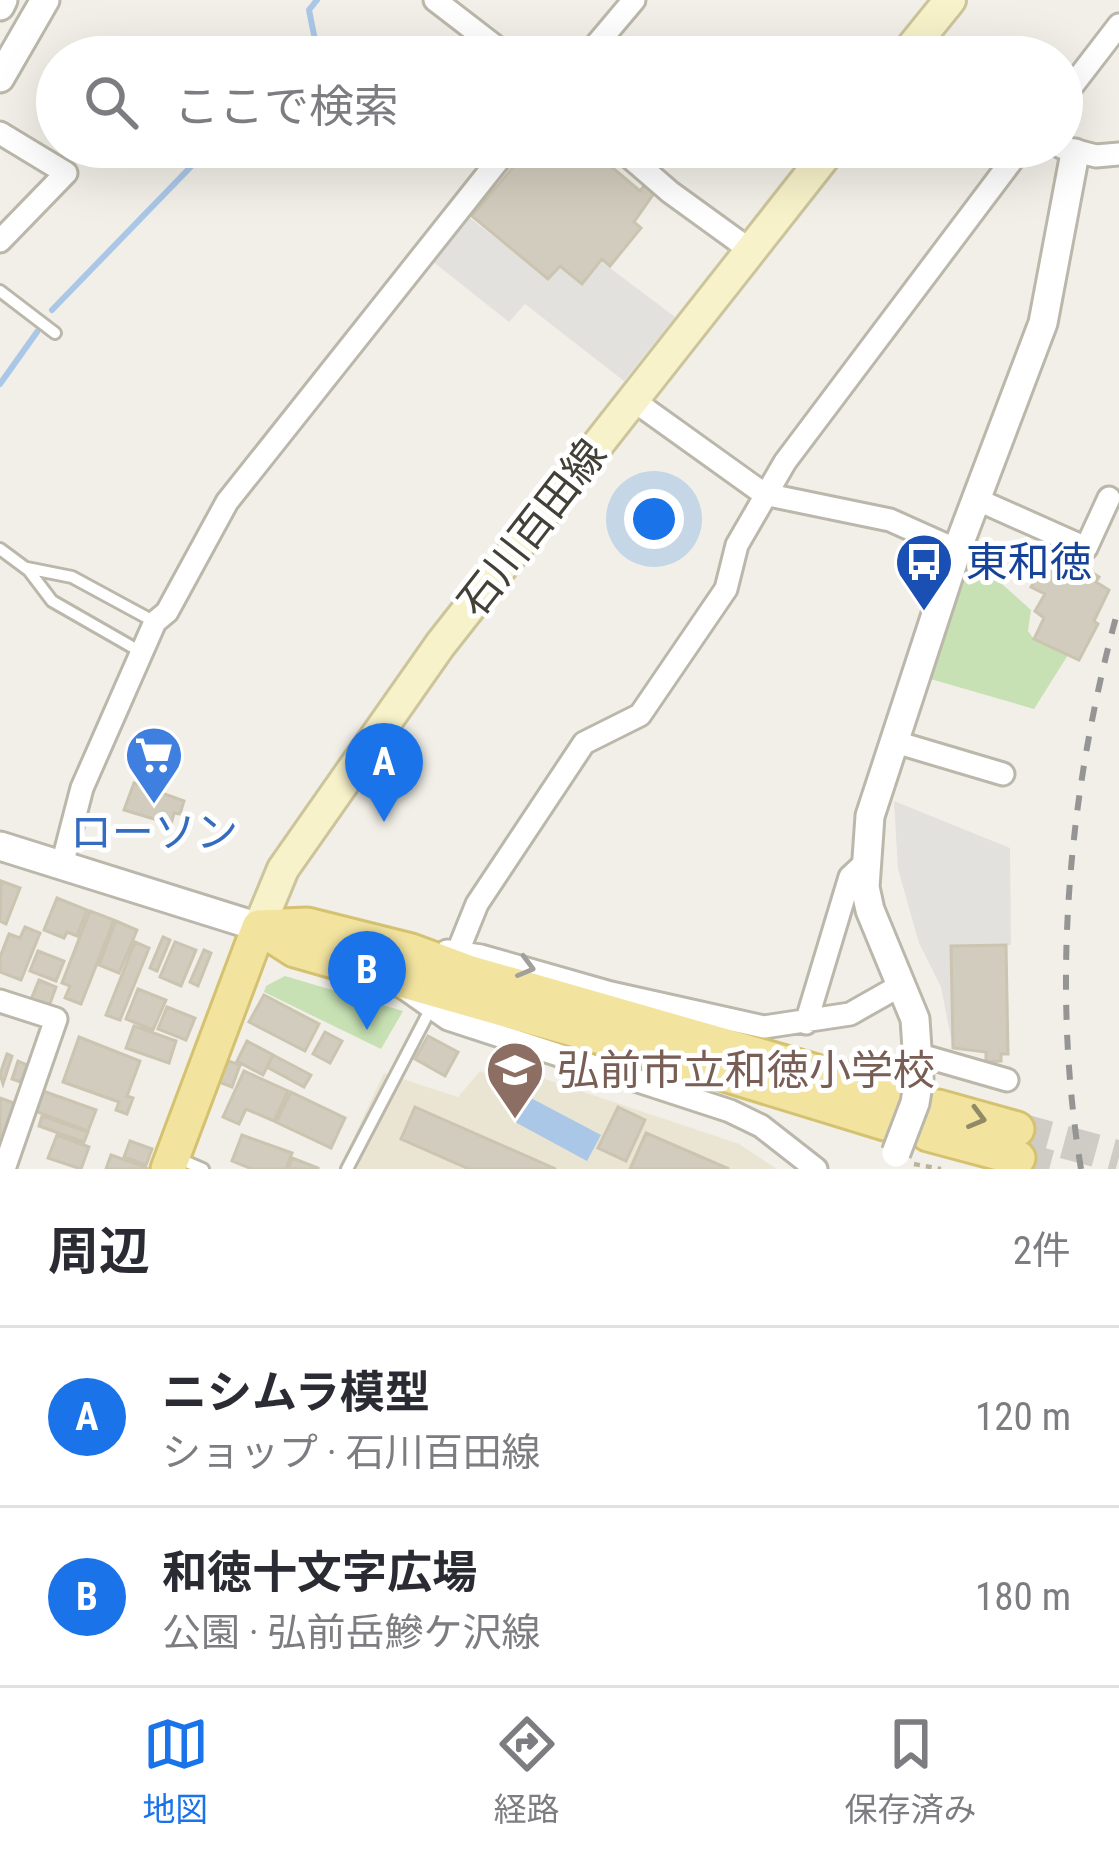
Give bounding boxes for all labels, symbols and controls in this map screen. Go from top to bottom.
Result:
search box [36,36,1083,168]
icon: search [78,69,144,135]
text: ここで検索 [174,80,399,133]
street label: 石川百田線 [448,430,616,626]
your location [624,489,684,549]
bus stop icon: 東和徳 [893,531,955,613]
place label: 東和徳 [966,538,1092,587]
pin: A [345,723,423,822]
supermarket icon: ローソン [123,724,185,806]
place label: ローソン [70,808,238,857]
pin: B [328,931,406,1030]
one-way arrow [515,953,535,978]
school or university icon: 弘前市立和徳小学校 [484,1039,546,1121]
place label: 弘前市立和徳小学校 [557,1046,935,1095]
one-way arrow [967,1103,987,1128]
text: 周辺 [48,1222,150,1281]
text: 2件 [1013,1228,1071,1274]
text: ニシムラ模型 [162,1366,430,1419]
text: A [75,1394,99,1440]
text: 120 m [975,1394,1071,1440]
text: ショップ · 石川百田線 [162,1430,540,1476]
text: 和徳十文字広場 [162,1546,477,1599]
text: B [76,1574,98,1620]
text: 180 m [975,1574,1071,1620]
text: 公園 · 弘前岳鰺ケ沢線 [162,1610,540,1656]
tab: 地図 [143,1711,209,1831]
tab: 経路 [494,1711,560,1831]
tab: 保存済み [845,1711,977,1831]

